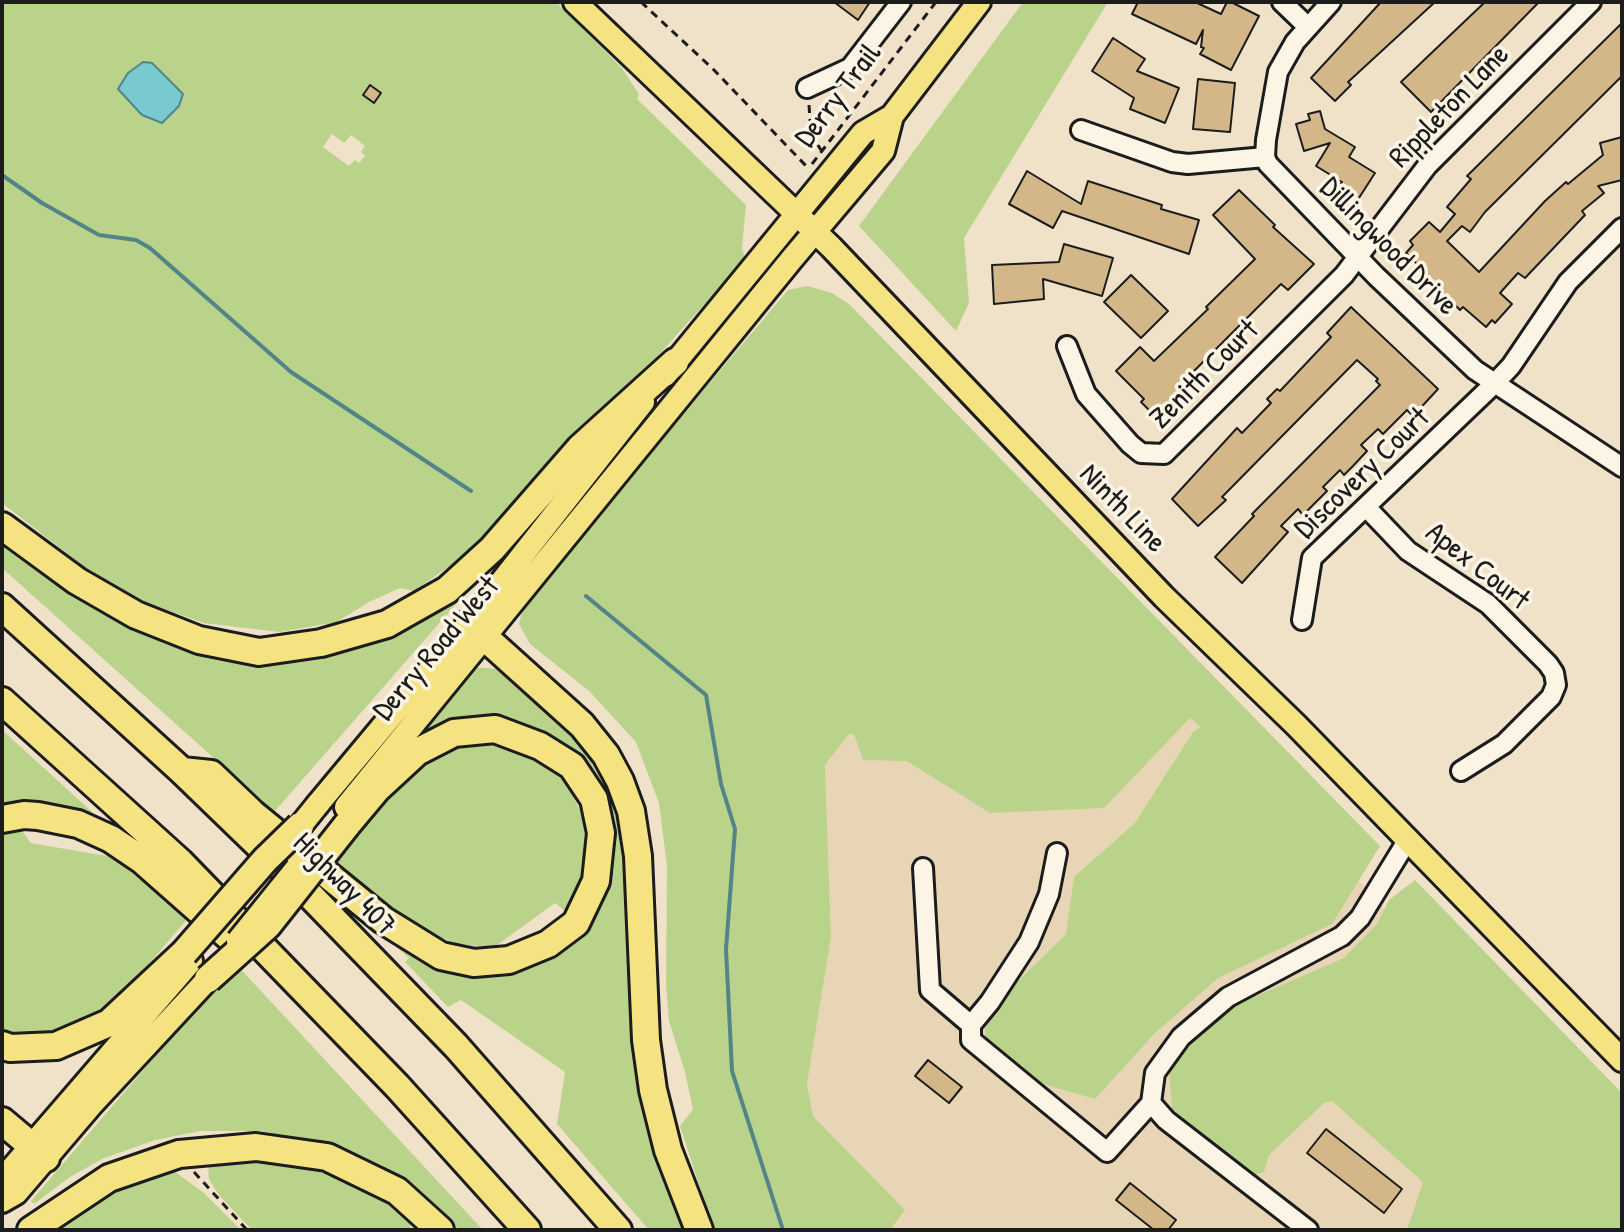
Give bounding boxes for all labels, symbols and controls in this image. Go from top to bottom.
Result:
street label: Derry Trail [788,37,890,155]
street label: Rippleton Lane [1382,38,1518,176]
street label: Dillingwood Drive [1311,170,1465,324]
street label: Zenith Court [1143,313,1267,437]
street label: Discovery Court [1288,401,1438,547]
street label: Ninth Line [1071,457,1173,561]
street label: Apex Court [1418,515,1536,619]
street label: Derry Road West [366,570,508,728]
street label: Highway 407 [285,826,403,944]

